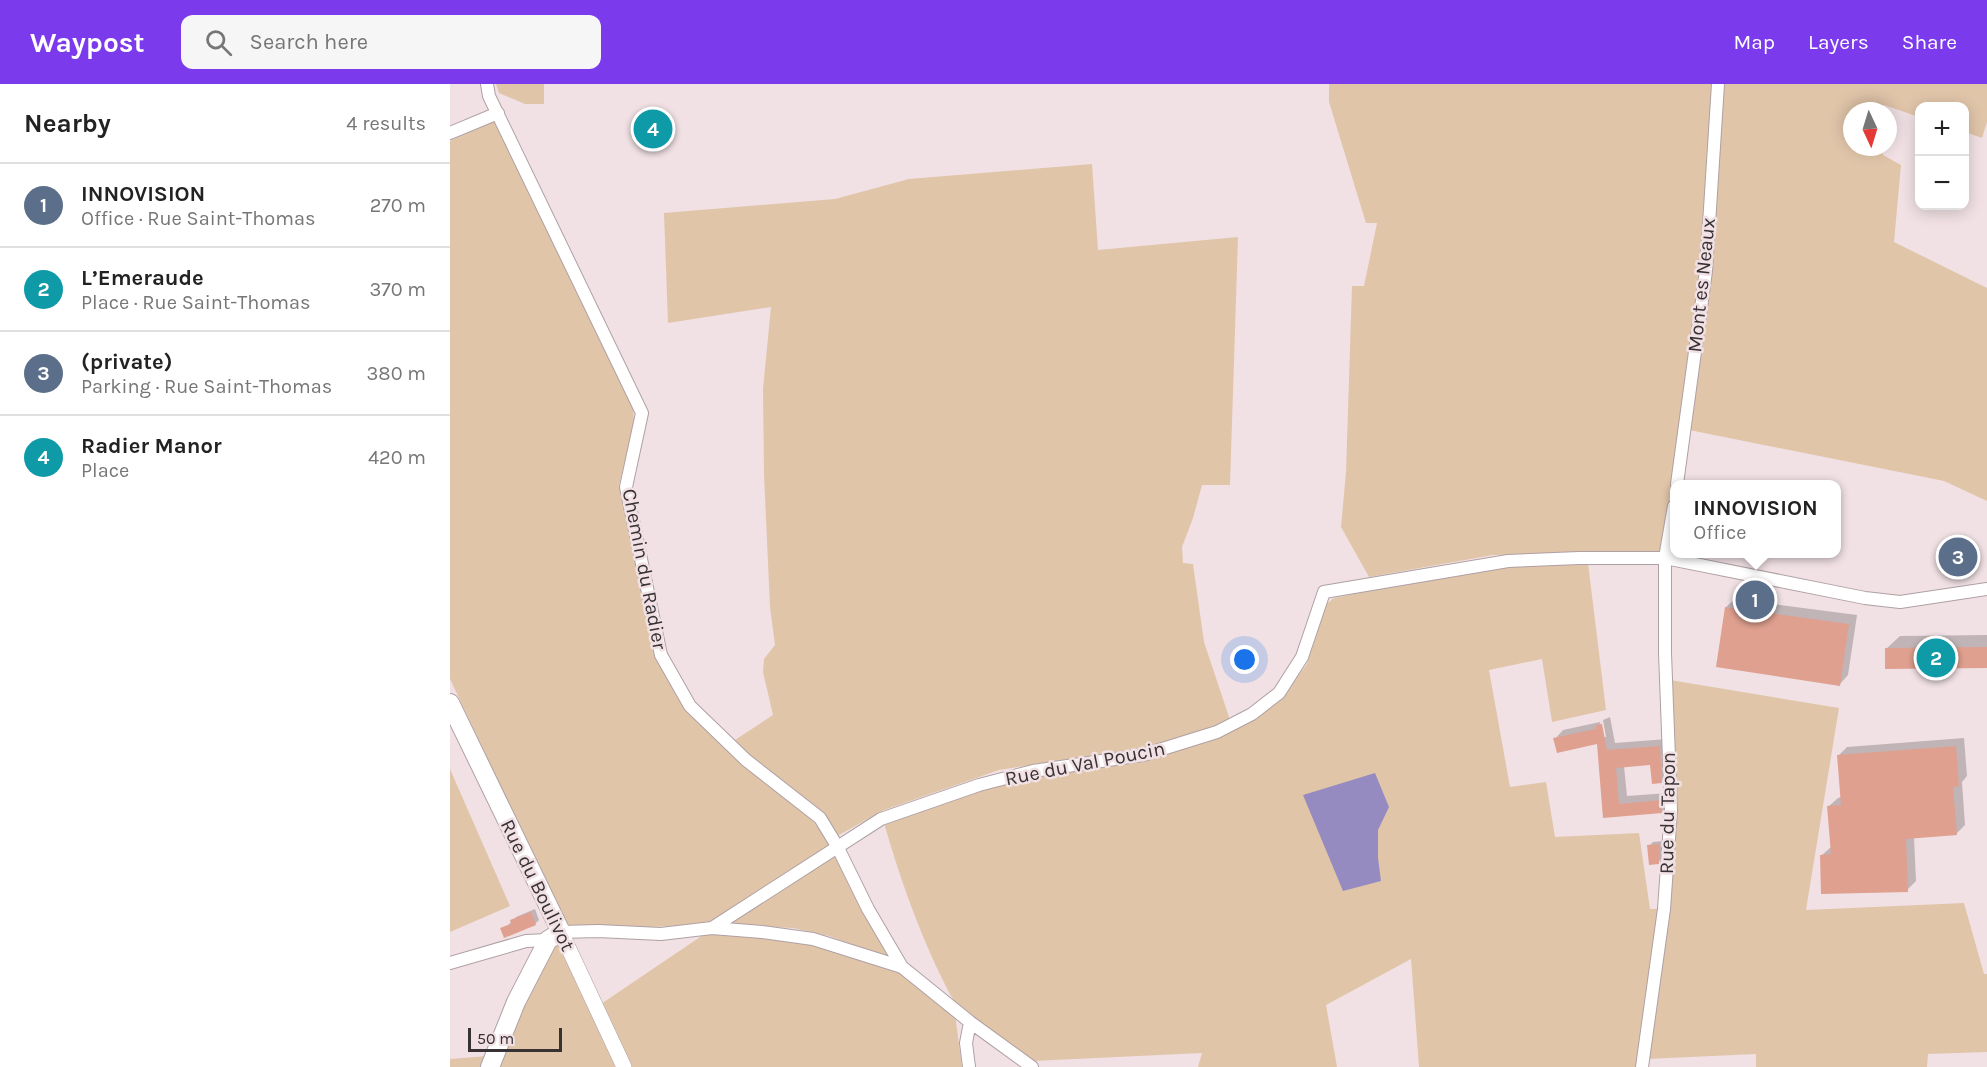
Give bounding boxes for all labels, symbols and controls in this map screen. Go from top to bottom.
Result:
search box [181,15,601,69]
text: Waypost [30,26,145,59]
icon: search [202,26,235,59]
text: Search here [250,29,368,55]
text: Map [1733,30,1775,54]
text: Layers [1808,30,1869,54]
text: Share [1902,30,1957,54]
north arrow [1843,102,1897,156]
map controls [1915,102,1969,210]
button: + [1915,102,1969,156]
pin: 4 [634,106,672,152]
text: Nearby [24,108,111,139]
text: 4 results [346,112,426,135]
button: − [1915,156,1969,210]
text: INNOVISION [81,181,205,207]
text: 1 [40,194,47,217]
text: 270 m [370,194,426,217]
text: Office · Rue Saint-Thomas [81,207,315,230]
street label: Mont es Neaux [1683,217,1720,353]
text: L’Emeraude [81,265,204,291]
text: 2 [37,278,50,301]
text: 370 m [369,278,426,301]
text: Place · Rue Saint-Thomas [81,291,311,314]
text: (private) [81,349,172,375]
text: 3 [37,362,50,385]
text: 380 m [367,362,426,385]
text: Parking · Rue Saint-Thomas [81,375,332,398]
text: Radier Manor [81,433,222,459]
text: 4 [38,446,49,469]
text: 420 m [368,446,426,469]
text: Place [81,459,129,482]
popup [1670,480,1841,558]
street label: Chemin du Radier [618,487,672,652]
text: INNOVISION [1693,495,1818,521]
text: Office [1693,521,1746,544]
pin: 3 [1938,534,1978,580]
pin: 1 [1736,578,1774,622]
pin: 2 [1916,636,1956,680]
your location [1230,645,1259,674]
street label: Rue du Val Poucin [1003,737,1167,790]
street label: Rue du Tapon [1655,752,1680,874]
street label: Rue du Boulivot [496,816,580,955]
scale bar [468,1025,562,1052]
text: 50 m [477,1029,514,1048]

